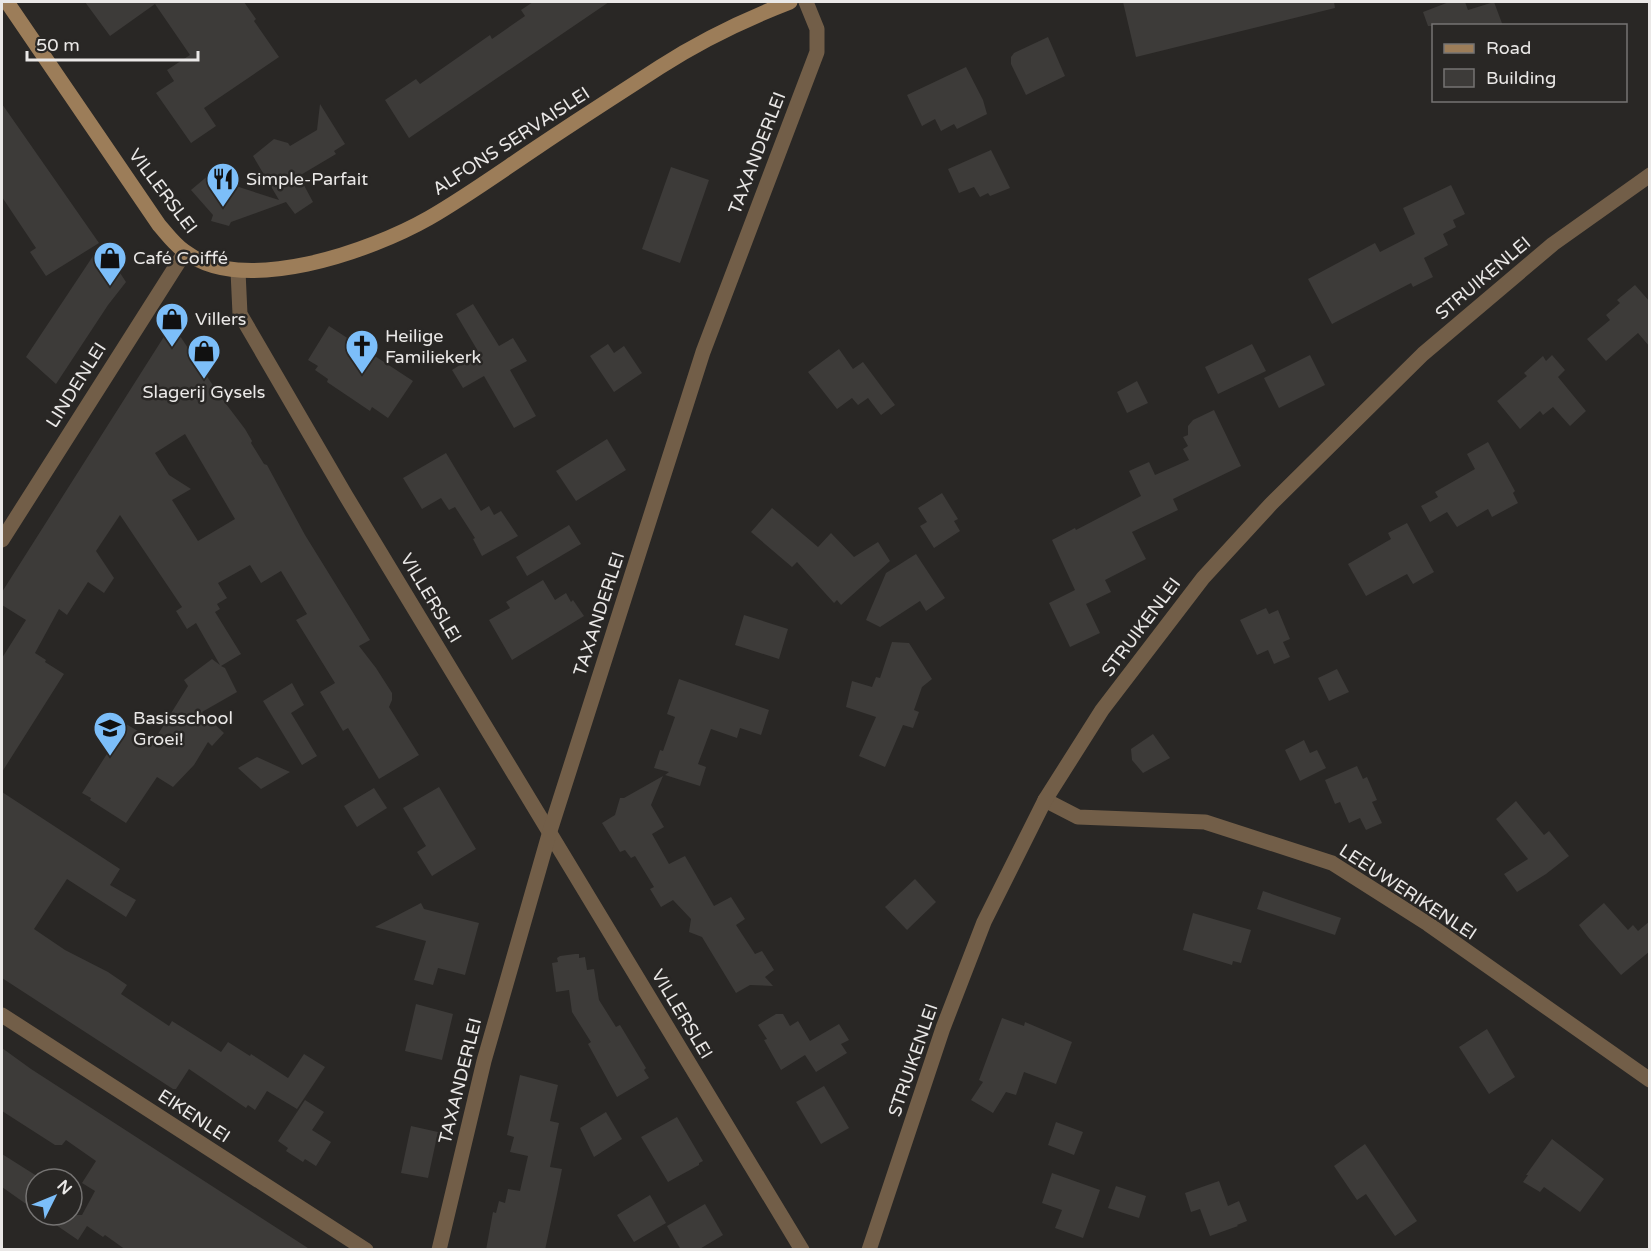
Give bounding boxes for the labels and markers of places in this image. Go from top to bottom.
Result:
restaurant icon: Simple-Parfait [205,161,241,208]
place label: Simple-Parfait [246,168,368,190]
shop icon: Café Coiffé [92,240,128,287]
place label: Café Coiffé [133,247,228,269]
shop icon: Villers [154,301,190,348]
place label: Villers [195,308,246,330]
place label: Heilige Familiekerk [385,325,482,368]
church icon: Heilige Familiekerk [344,328,380,375]
shop icon: Slagerij Gysels [186,333,222,380]
place label: Slagerij Gysels [143,381,265,403]
place label: Basisschool Groei! [133,707,233,750]
school or university icon: Basisschool Groei! [92,710,128,757]

